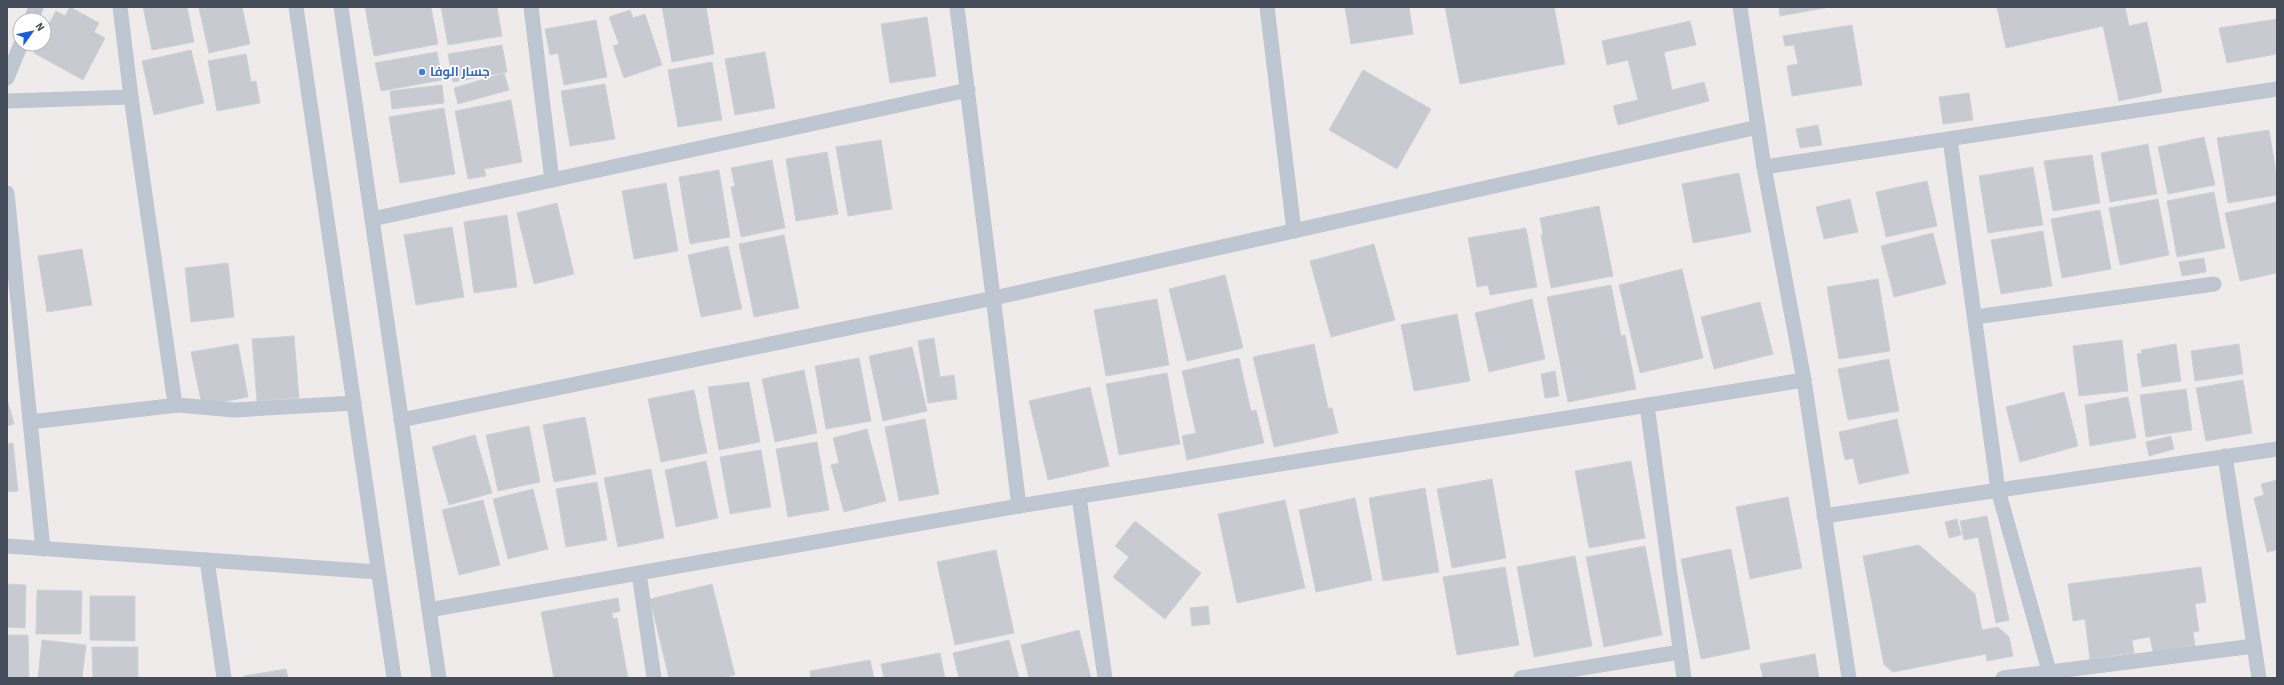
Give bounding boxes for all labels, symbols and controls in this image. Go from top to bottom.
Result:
north arrow [12,12,52,52]
text: N [32,20,48,34]
place label: جسار الوفا [430,63,490,81]
marker: جسار الوفا [417,67,427,77]

